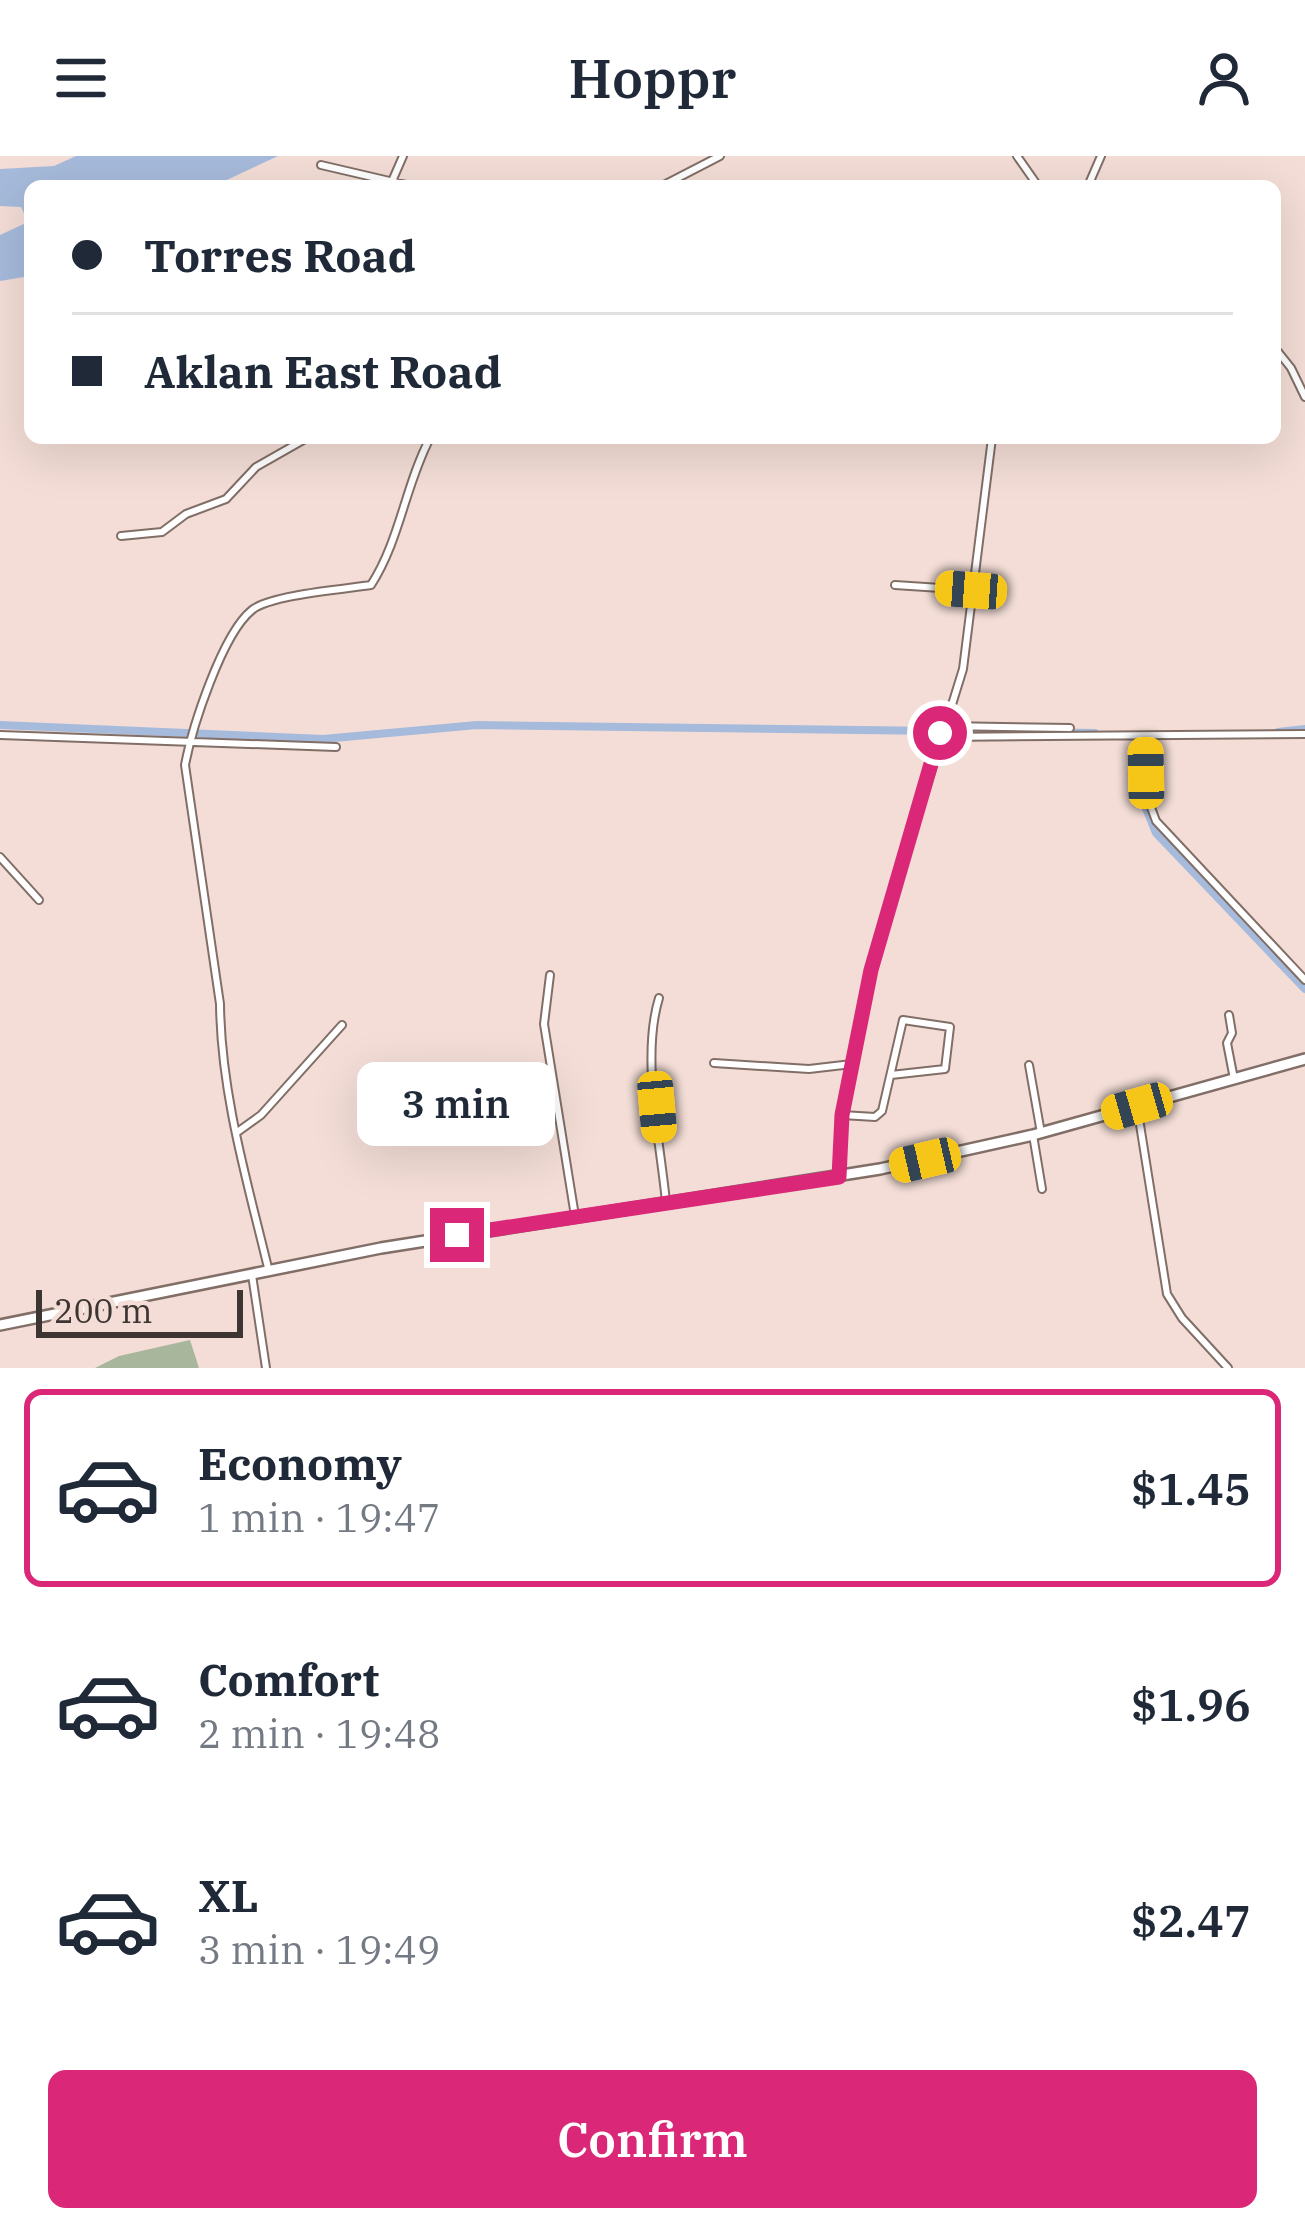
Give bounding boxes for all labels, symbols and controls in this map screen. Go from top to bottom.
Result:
text: Hoppr [569,43,736,113]
icon: menu [48,45,114,111]
icon: person [1191,45,1257,111]
text: Torres Road [144,226,416,284]
text: Aklan East Road [144,342,502,400]
car [934,570,1008,610]
route start [913,706,967,760]
car [1127,737,1165,809]
callout: 3 min [358,1061,556,1145]
car [636,1070,678,1144]
text: 3 min [402,1078,510,1129]
car [1097,1079,1177,1133]
car [886,1134,964,1186]
route end [430,1208,484,1262]
scale bar [36,1284,243,1337]
text: 200 m [54,1289,153,1332]
icon: car [54,1434,162,1542]
text: Economy [198,1434,402,1492]
text: $1.45 [1131,1459,1251,1517]
text: 1 min · 19:47 [198,1492,440,1543]
icon: car [54,1650,162,1758]
text: Comfort [198,1650,379,1708]
text: $1.96 [1131,1675,1251,1733]
text: 2 min · 19:48 [198,1708,440,1759]
icon: car [54,1866,162,1974]
text: XL [198,1866,259,1924]
text: $2.47 [1131,1891,1251,1949]
text: 3 min · 19:49 [198,1924,440,1975]
button: Confirm [48,2070,1257,2208]

